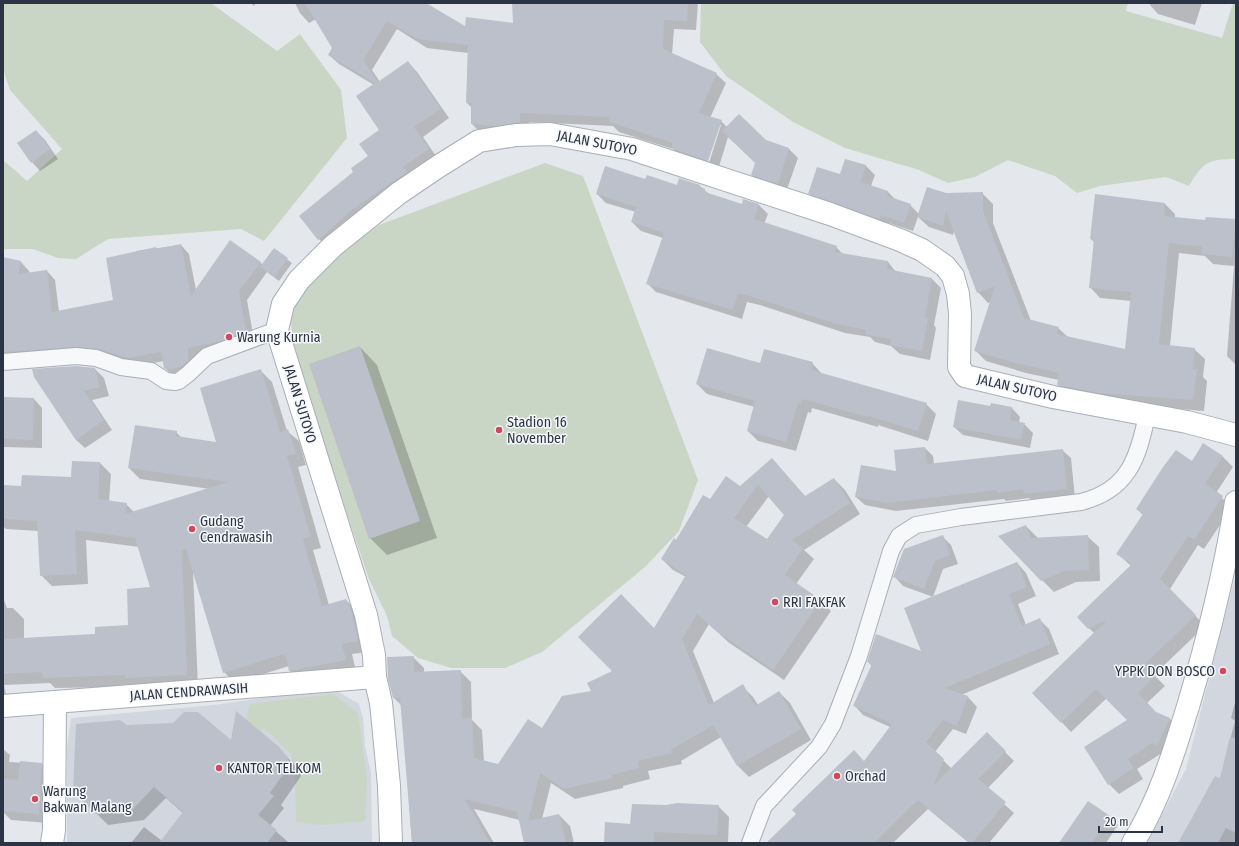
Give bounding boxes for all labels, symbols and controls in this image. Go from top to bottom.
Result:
street label: JALAN SUTOYO [555,127,639,159]
place label: Warung Kurnia [237,329,321,346]
marker: Warung Kurnia [224,332,234,342]
street label: JALAN SUTOYO [280,363,320,446]
street label: JALAN SUTOYO [975,371,1059,405]
place label: Stadion 16 November [507,414,567,447]
marker: Stadion 16 November [494,425,504,435]
place label: Gudang Cendrawasih [200,513,273,546]
marker: Gudang Cendrawasih [187,524,197,534]
place label: RRI FAKFAK [783,594,846,611]
marker: RRI FAKFAK [770,597,780,607]
place label: YPPK DON BOSCO [1115,663,1215,680]
marker: YPPK DON BOSCO [1218,666,1228,676]
street label: JALAN CENDRAWASIH [129,679,249,705]
place label: KANTOR TELKOM [227,760,321,777]
marker: KANTOR TELKOM [214,763,224,773]
place label: Orchad [845,768,886,785]
marker: Orchad [832,771,842,781]
place label: Warung Bakwan Malang [43,783,132,816]
marker: Warung Bakwan Malang [30,794,40,804]
scale bar [1099,808,1162,834]
text: 20 m [1105,815,1129,829]

